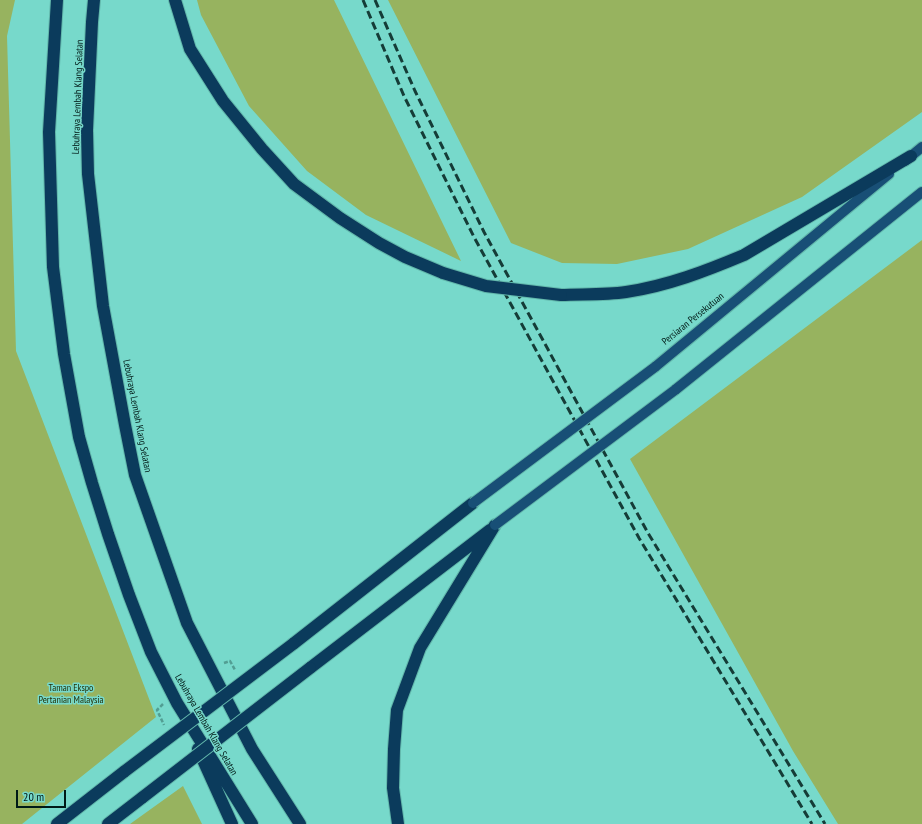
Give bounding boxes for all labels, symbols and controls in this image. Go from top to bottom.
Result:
street label: Lebuhraya Lembah Klang Selatan [70,39,86,155]
street label: Persiaran Persekutuan [660,290,726,348]
street label: Lebuhraya Lembah Klang Selatan [120,359,154,473]
street label: Lebuhraya Lembah Klang Selatan [172,672,240,778]
park label: Taman Ekspo Pertanian Malaysia [38,682,104,706]
scale bar [18,782,68,808]
text: 20 m [23,789,44,804]

